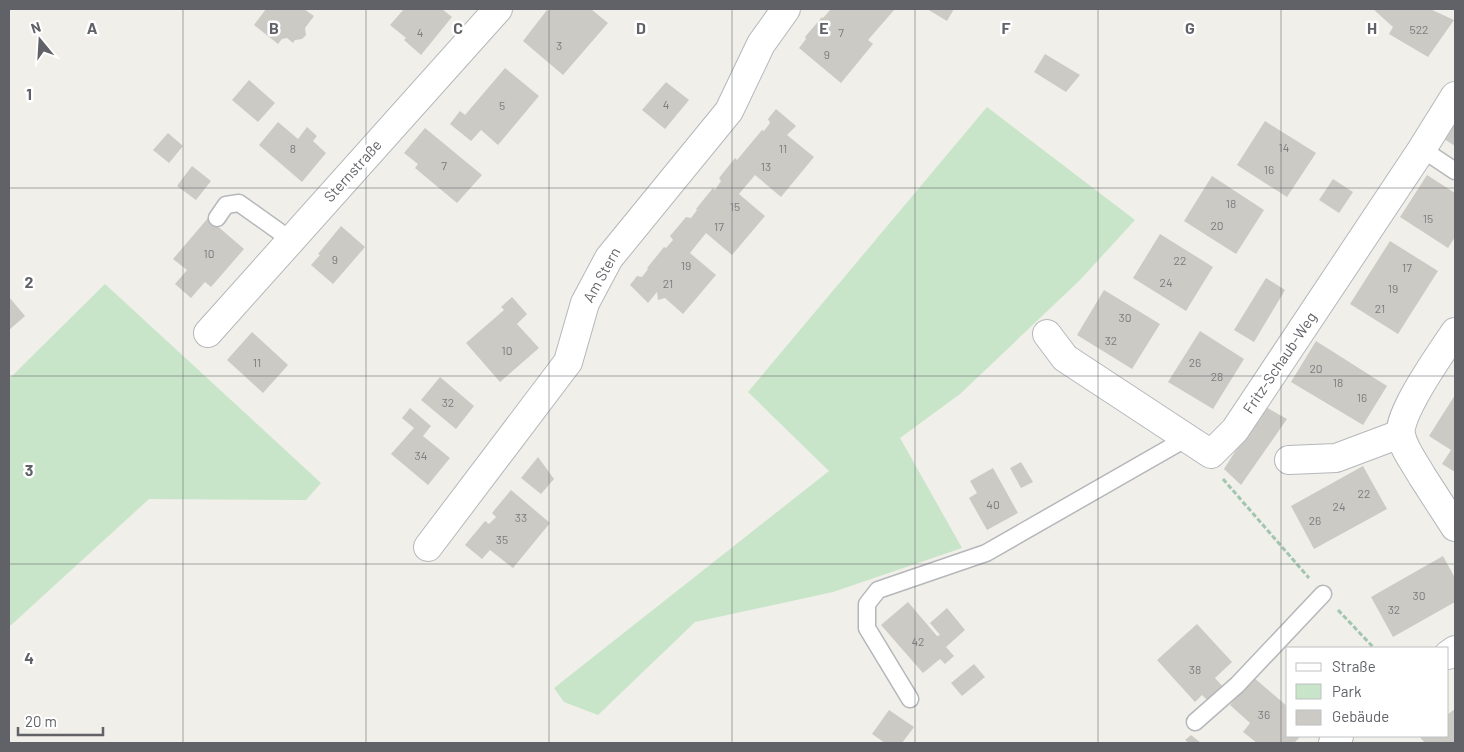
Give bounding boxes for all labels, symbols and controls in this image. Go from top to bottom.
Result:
north arrow [15,15,65,65]
text: N [29,18,43,37]
text: A [87,18,98,37]
text: B [269,18,279,37]
text: C [453,18,463,37]
text: D [636,18,646,37]
text: E [819,18,829,37]
text: F [1002,18,1011,37]
text: G [1185,18,1195,37]
text: H [1367,18,1377,37]
house number: 522 [1409,22,1429,36]
house number: 4 [417,25,423,39]
house number: 7 [838,25,844,39]
house number: 3 [556,38,562,52]
house number: 9 [824,47,830,61]
text: 1 [26,84,32,103]
house number: 4 [663,97,669,111]
house number: 5 [499,98,505,112]
street label: Sternstraße [320,135,385,205]
house number: 14 [1279,140,1289,154]
house number: 8 [290,141,296,155]
house number: 11 [779,141,787,155]
house number: 7 [441,158,447,172]
house number: 13 [761,159,771,173]
house number: 16 [1264,162,1274,176]
house number: 18 [1226,196,1236,210]
house number: 15 [730,199,740,213]
house number: 15 [1423,211,1433,225]
house number: 20 [1210,218,1224,232]
house number: 17 [714,219,724,233]
street label: Am Stern [579,244,624,305]
house number: 10 [204,246,214,260]
house number: 9 [332,252,338,266]
house number: 22 [1174,253,1186,267]
house number: 19 [681,258,691,272]
house number: 17 [1402,260,1412,274]
text: 2 [25,272,34,291]
house number: 24 [1159,275,1173,289]
house number: 21 [663,276,673,290]
house number: 19 [1388,281,1398,295]
house number: 21 [1375,301,1385,315]
street label: Fritz-Schaub-Weg [1239,308,1320,417]
house number: 30 [1119,310,1131,324]
house number: 32 [1105,333,1117,347]
house number: 10 [502,343,512,357]
house number: 11 [253,355,261,369]
house number: 26 [1189,355,1201,369]
house number: 20 [1309,361,1323,375]
house number: 28 [1211,369,1223,383]
house number: 18 [1333,375,1343,389]
house number: 16 [1357,390,1367,404]
house number: 32 [442,395,454,409]
house number: 34 [415,448,427,462]
text: 3 [25,460,33,479]
house number: 22 [1358,486,1370,500]
house number: 40 [986,497,1000,511]
house number: 24 [1332,499,1346,513]
house number: 33 [515,510,527,524]
house number: 26 [1309,513,1321,527]
house number: 35 [496,532,508,546]
house number: 30 [1413,588,1425,602]
house number: 32 [1388,602,1400,616]
house number: 42 [911,634,925,648]
legend [1286,647,1449,737]
text: 4 [24,648,34,667]
text: Straße [1332,657,1376,675]
house number: 38 [1189,662,1201,676]
text: Park [1332,682,1362,700]
scale bar [18,704,102,736]
house number: 36 [1258,707,1270,721]
text: Gebäude [1332,707,1389,725]
text: 20 m [25,712,57,730]

